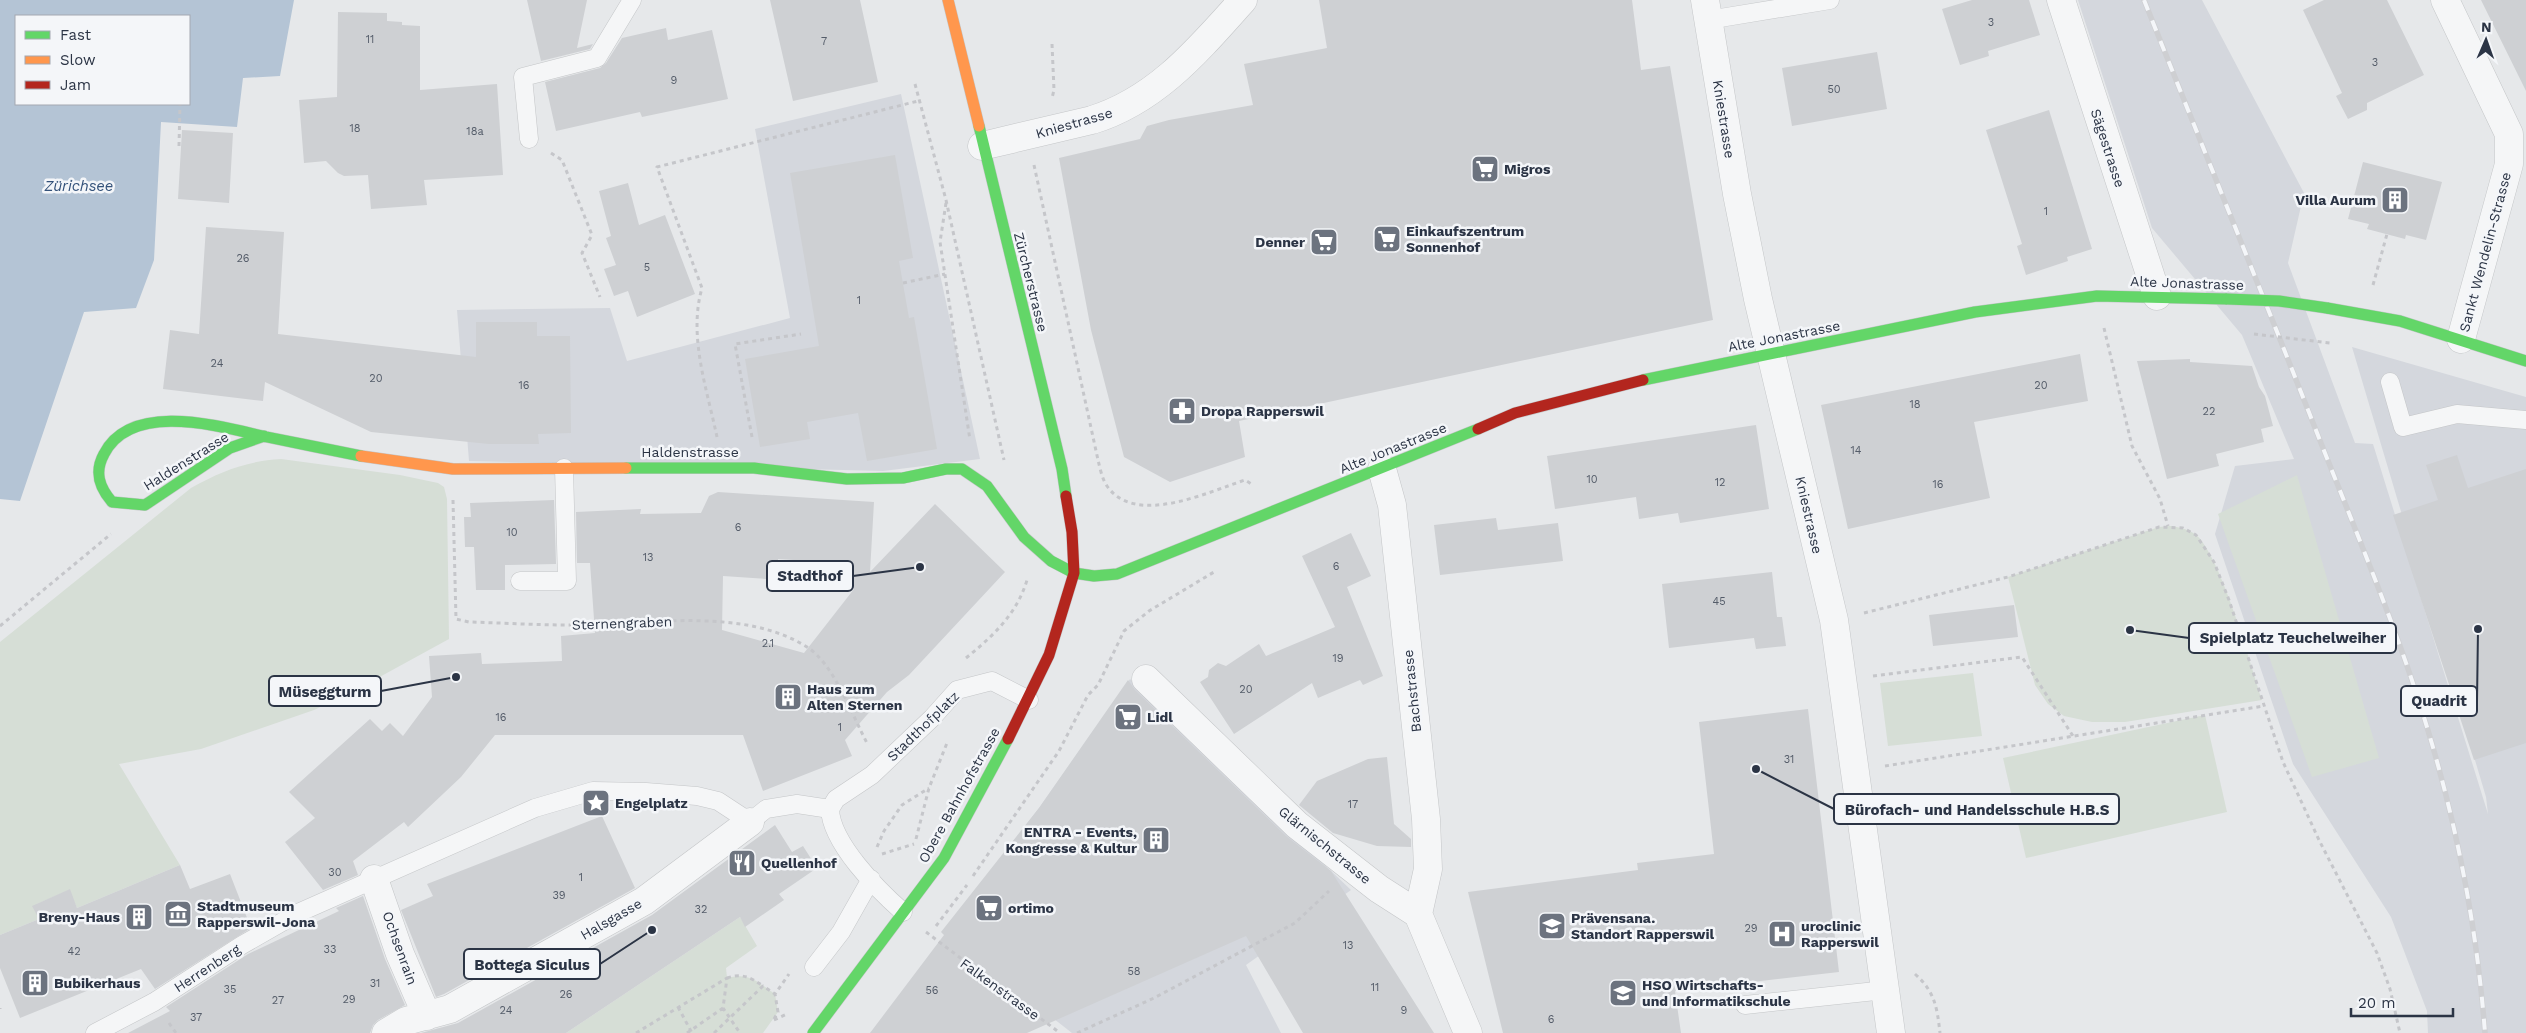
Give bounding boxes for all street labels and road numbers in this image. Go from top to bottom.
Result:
street label: Kniestrasse [1710,79,1738,159]
street label: Kniestrasse [1034,104,1114,142]
street label: Sägestrasse [2088,107,2128,189]
street label: Sankt Wendelin-Strasse [2456,170,2514,334]
street label: Zürcherstrasse [1011,230,1051,334]
street label: Alte Jonastrasse [2130,273,2244,293]
street label: Alte Jonastrasse [1727,317,1841,355]
street label: Alte Jonastrasse [1337,419,1449,477]
street label: Haldenstrasse [140,428,232,494]
street label: Haldenstrasse [641,444,739,460]
street label: Kniestrasse [1792,475,1826,555]
street label: Sternengraben [572,613,672,633]
street label: Bachstrasse [1400,649,1424,733]
street label: Stadthofplatz [884,688,962,764]
street label: Obere Bahnhofstrasse [915,725,1003,865]
street label: Glärnischstrasse [1276,803,1374,887]
street label: Halsgasse [578,895,644,943]
street label: Ochsenrain [379,909,421,987]
street label: Herrenberg [171,940,244,995]
street label: Falkenstrasse [957,955,1043,1023]

